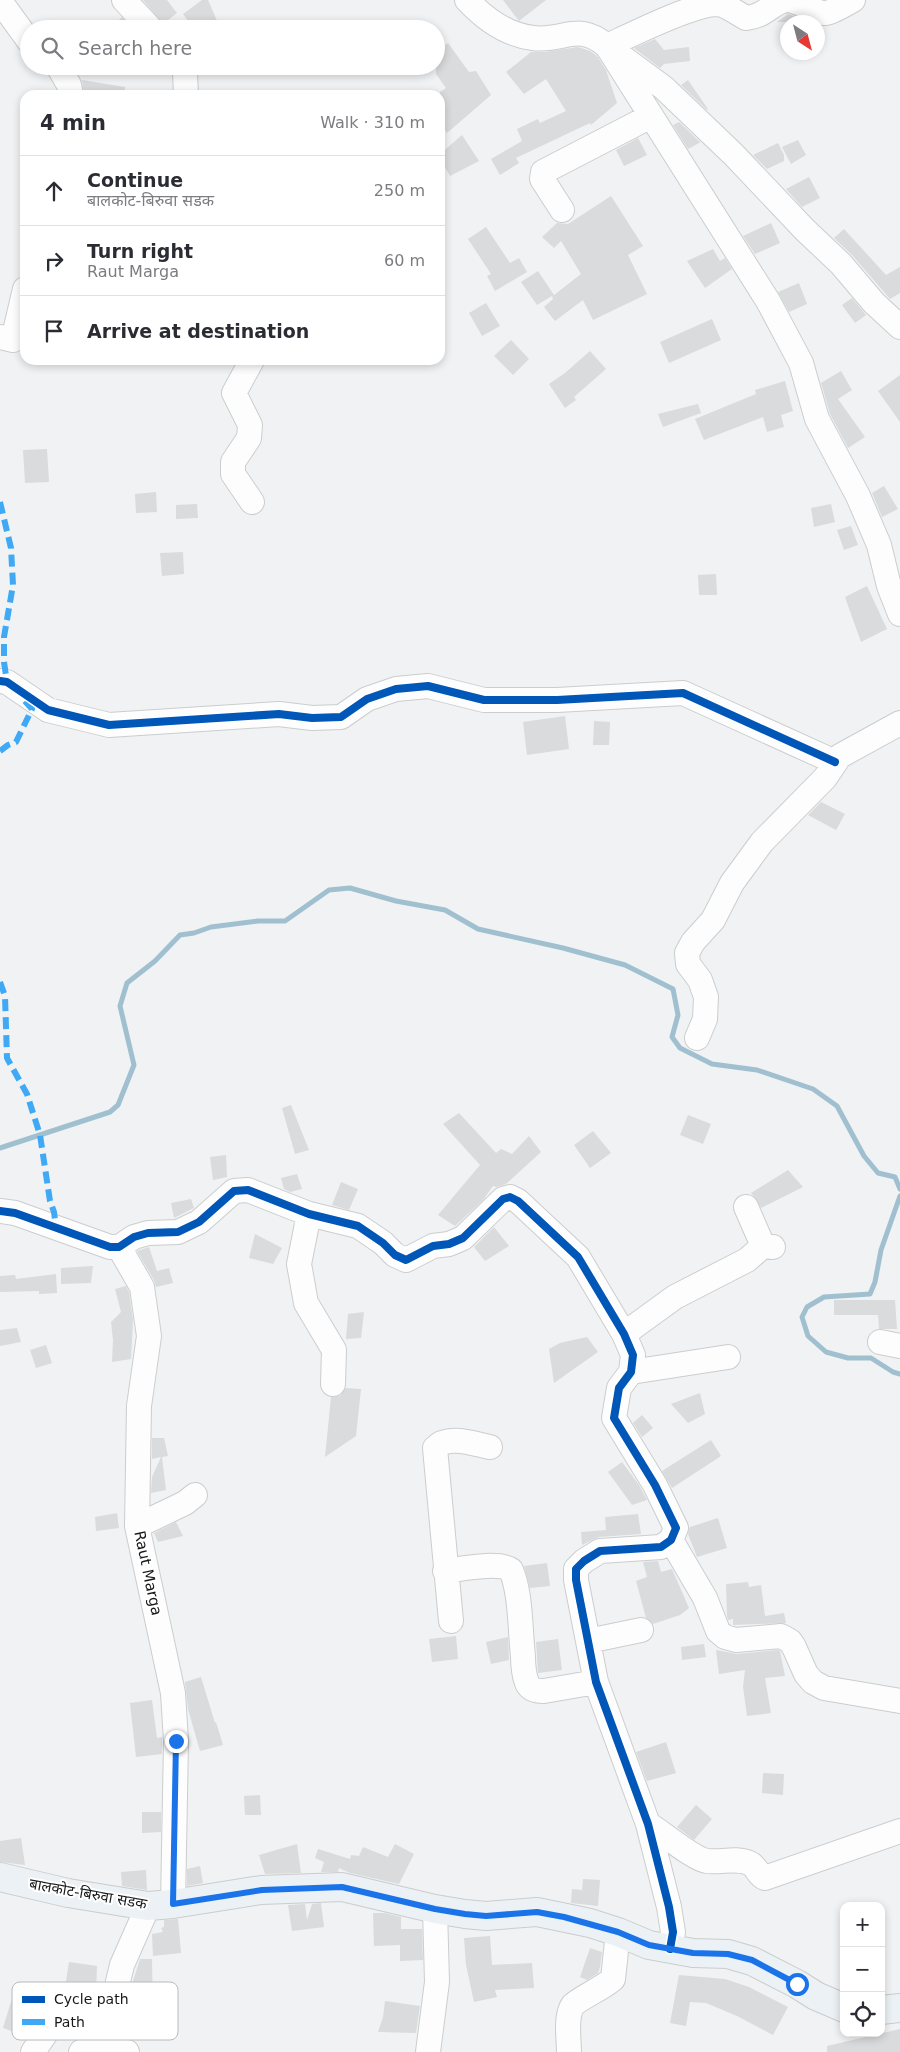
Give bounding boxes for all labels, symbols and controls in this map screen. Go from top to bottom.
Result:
north arrow [780,15,825,60]
search box [20,20,445,75]
icon: search [38,34,66,62]
text: Search here [78,37,192,59]
text: 4 min [40,111,106,135]
text: Walk · 310 m [320,113,425,132]
text: Continue [87,169,183,191]
icon: ahead [40,177,68,205]
text: 250 m [374,181,425,200]
text: बालकोट-बिरुवा सडक [87,191,214,210]
text: Turn right [87,240,193,262]
icon: right [40,247,68,275]
text: 60 m [384,251,425,270]
text: Raut Marga [87,262,179,281]
icon: arrive [40,317,68,345]
text: Arrive at destination [87,320,309,342]
street label: Raut Marga [130,1529,166,1617]
route end [165,1730,188,1753]
street label: बालकोट-बिरुवा सडक [28,1875,149,1913]
map controls [840,1902,885,2037]
button: + [840,1902,885,1947]
button: − [840,1947,885,1992]
route start [786,1973,809,1996]
legend [12,1982,178,2040]
text: Cycle path [54,1991,129,2007]
button: locate [840,1992,885,2037]
text: Path [54,2014,85,2030]

